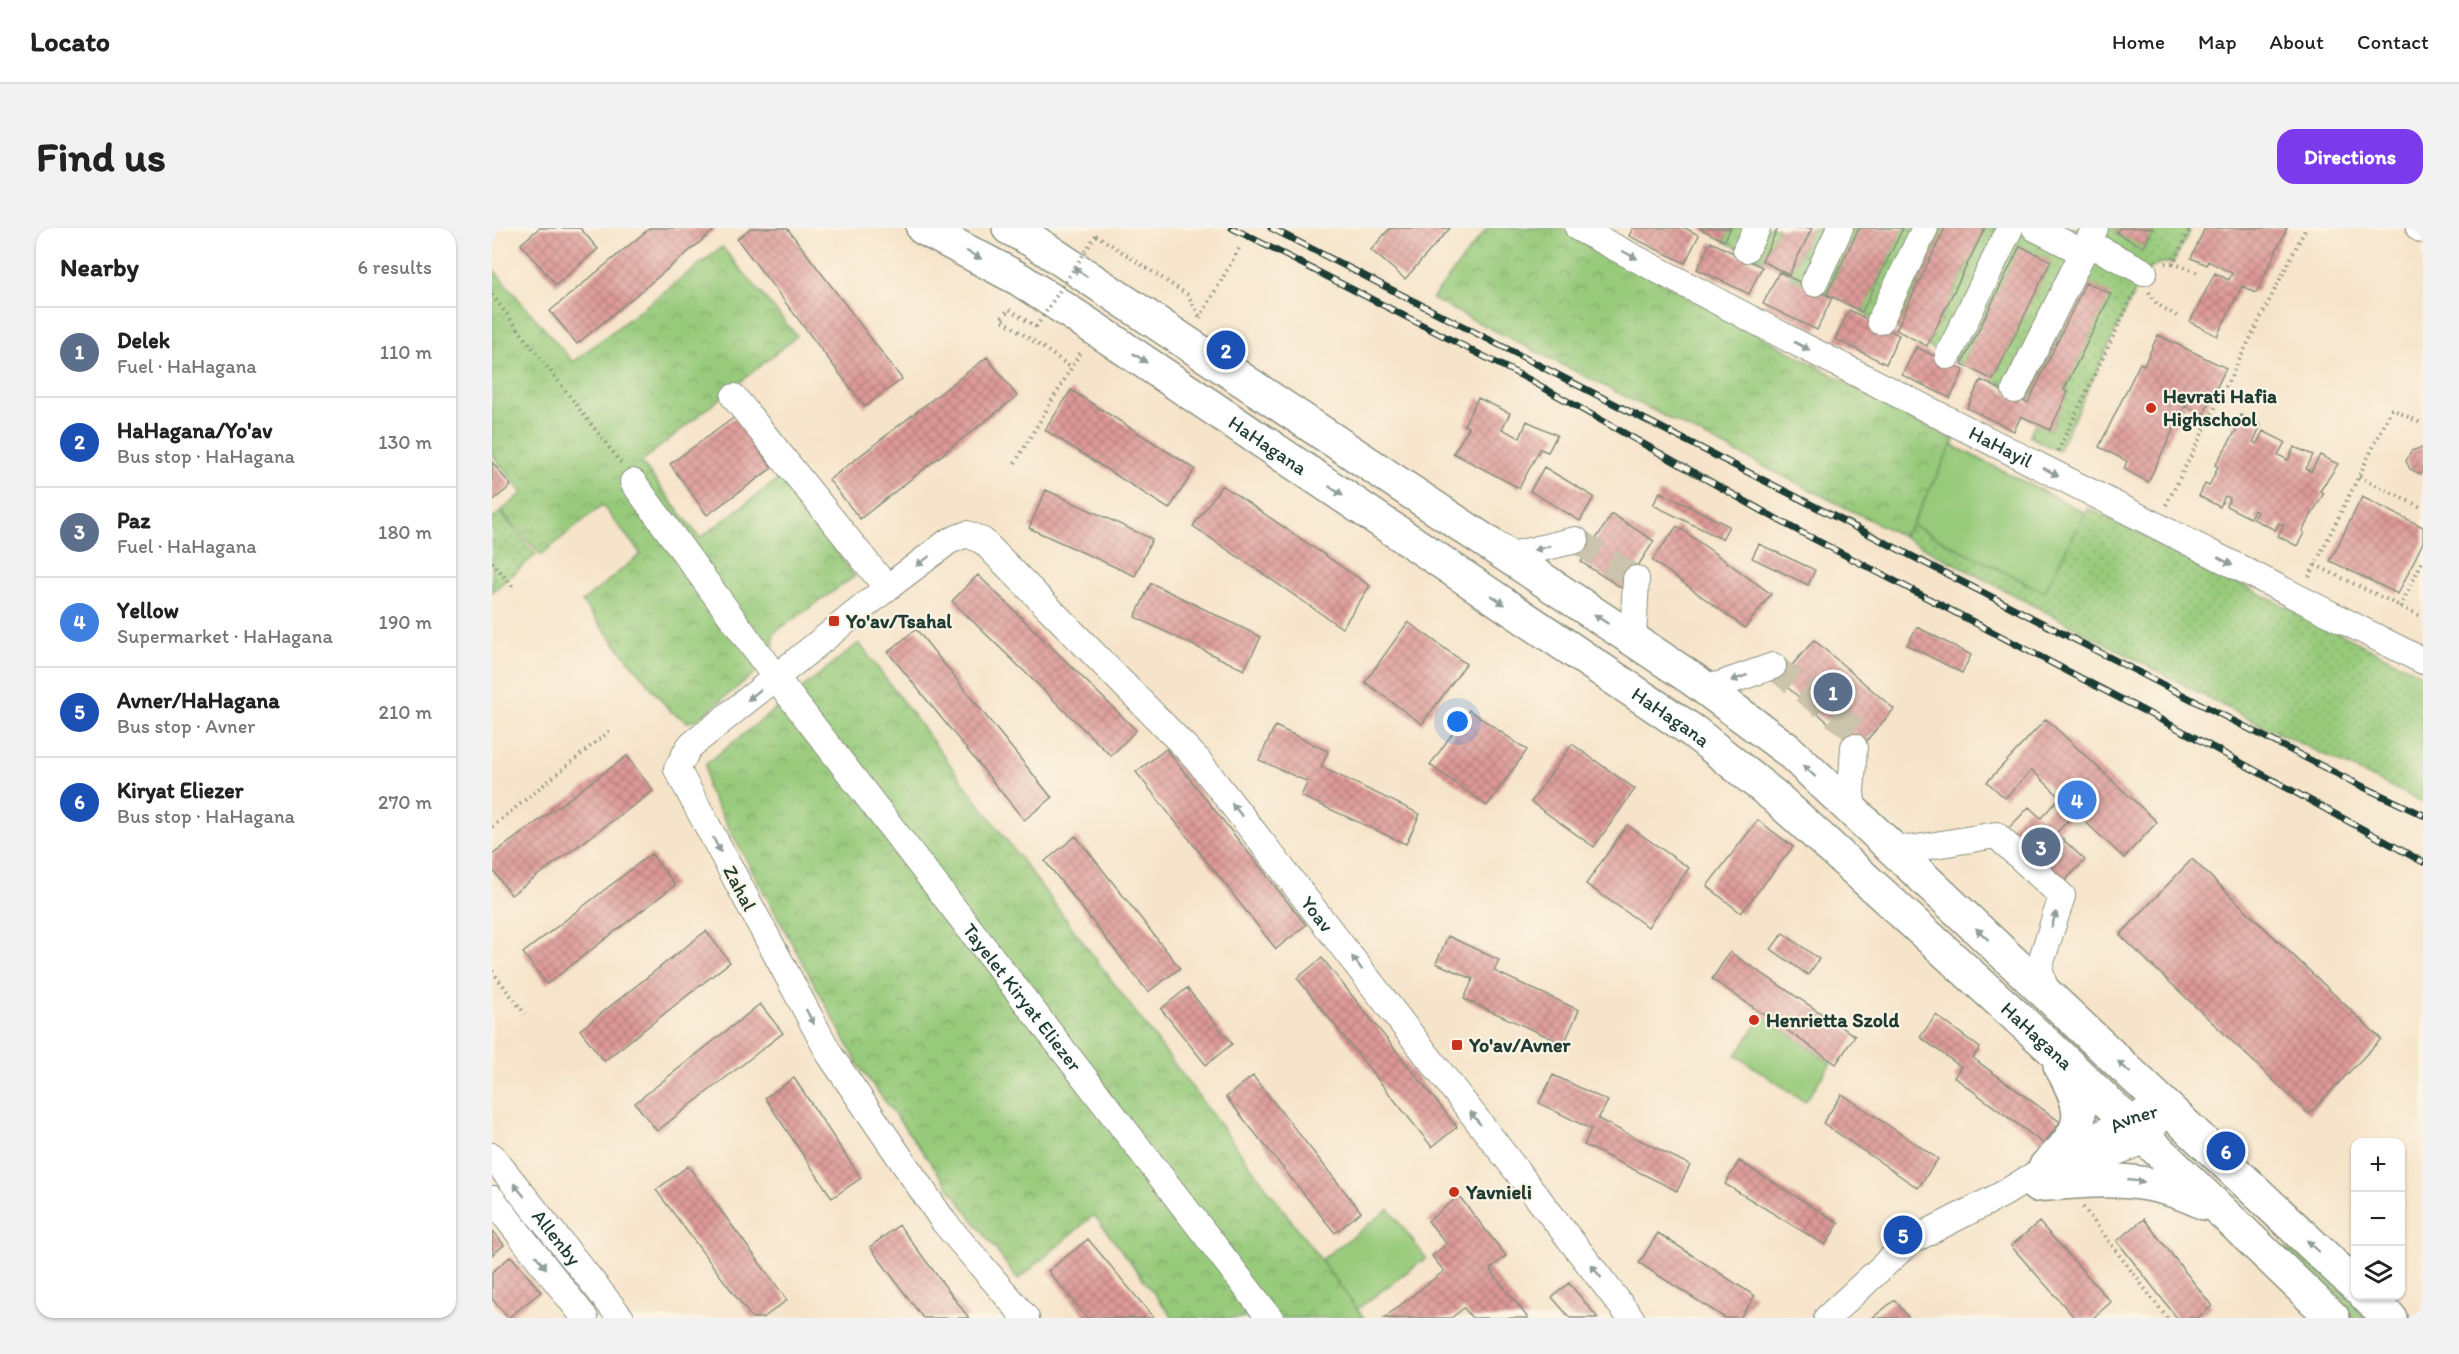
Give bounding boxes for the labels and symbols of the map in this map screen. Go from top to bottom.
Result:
one-way arrow [966,250,983,260]
one-way arrow [1621,250,1638,260]
one-way arrow [1072,267,1088,278]
pin: 2 [1206,328,1246,372]
one-way arrow [1794,341,1811,351]
one-way arrow [1131,353,1148,364]
place label: Hevrati Hafia Highschool [2163,384,2277,432]
marker: Hevrati Hafia Highschool [2144,401,2158,415]
street label: HaHagana [1224,410,1312,480]
street label: HaHayil [1965,420,2037,473]
one-way arrow [2043,467,2060,477]
one-way arrow [1328,485,1344,496]
one-way arrow [1533,544,1551,554]
one-way arrow [916,554,931,566]
one-way arrow [2216,555,2234,565]
one-way arrow [1490,594,1506,605]
place label: Yo'av/Tsahal [845,609,952,633]
one-way arrow [1594,613,1610,625]
marker: Yo'av/Tsahal [827,614,841,628]
pin: 1 [1814,670,1852,714]
one-way arrow [1729,674,1747,684]
street label: HaHagana [1627,682,1715,752]
one-way arrow [747,688,762,701]
your location [1443,707,1472,736]
one-way arrow [1802,764,1817,778]
pin: 4 [2058,778,2096,822]
one-way arrow [1231,802,1243,817]
pin: 3 [2022,824,2060,870]
one-way arrow [712,837,722,854]
street label: Zahal [718,861,762,915]
street label: Yoav [1296,891,1339,937]
one-way arrow [2050,910,2059,928]
street label: Tayelet Kiryat Eliezer [958,918,1087,1076]
one-way arrow [1975,927,1989,941]
one-way arrow [1351,955,1364,971]
street label: HaHagana [1996,996,2079,1075]
place label: Henrietta Szold [1766,1008,1899,1032]
one-way arrow [805,1009,815,1026]
marker: Henrietta Szold [1747,1013,1761,1027]
place label: Yo'av/Avner [1468,1033,1572,1057]
marker: Yo'av/Avner [1450,1038,1464,1052]
one-way arrow [2117,1061,2131,1075]
street label: Avner [2105,1099,2160,1138]
one-way arrow [1469,1110,1482,1126]
pin: 6 [2206,1128,2246,1174]
one-way arrow [2127,1176,2146,1186]
place label: Yavnieli [1465,1180,1532,1204]
one-way arrow [514,1182,526,1197]
marker: Yavnieli [1447,1185,1461,1199]
street label: Allenby [527,1205,587,1271]
pin: 5 [1884,1212,1922,1258]
one-way arrow [2305,1239,2320,1253]
one-way arrow [534,1254,546,1269]
one-way arrow [1590,1264,1602,1280]

